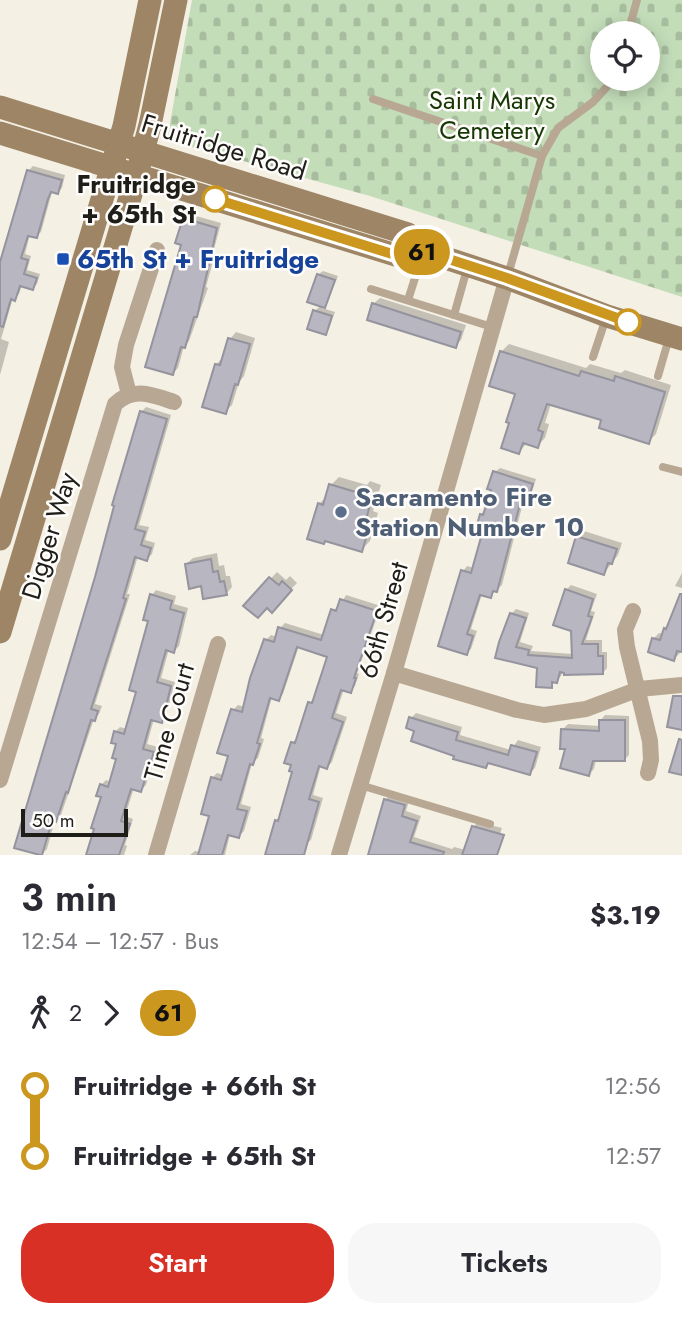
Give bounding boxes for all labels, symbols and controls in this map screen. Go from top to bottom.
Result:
map controls [590,21,660,91]
button: locate [590,21,660,91]
park label: Saint Marys Cemetery [429,81,555,149]
street label: Fruitridge Road [137,104,311,190]
place label: Fruitridge + 65th St [76,165,197,233]
marker: Fruitridge + 65th St [202,186,228,212]
line badge: 61 [390,229,453,275]
text: 61 [408,234,436,269]
place label: 65th St + Fruitridge [77,240,319,278]
marker: 65th St + Fruitridge [55,251,71,267]
unlabelled marker [615,309,641,335]
street label: Digger Way [12,467,87,604]
place label: Sacramento Fire Station Number 10 [355,478,584,546]
marker: Sacramento Fire Station Number 10 [333,504,349,520]
street label: 66th Street [348,557,418,683]
street label: Time Court [134,658,204,785]
scale bar [21,806,128,838]
text: 50 m [32,807,75,834]
text: 3 min [21,870,117,925]
text: $3.19 [590,896,661,934]
text: 12:54 – 12:57 · Bus [21,924,219,958]
icon: walk [21,994,59,1032]
icon: forward [92,994,130,1032]
text: 61 [154,995,182,1030]
text: 2 [69,996,82,1030]
text: Fruitridge + 66th St [73,1067,316,1105]
text: 12:56 [604,1069,661,1103]
text: Fruitridge + 65th St [73,1137,315,1175]
text: 12:57 [606,1139,661,1173]
button: Start [21,1223,334,1303]
button: Tickets [348,1223,661,1303]

